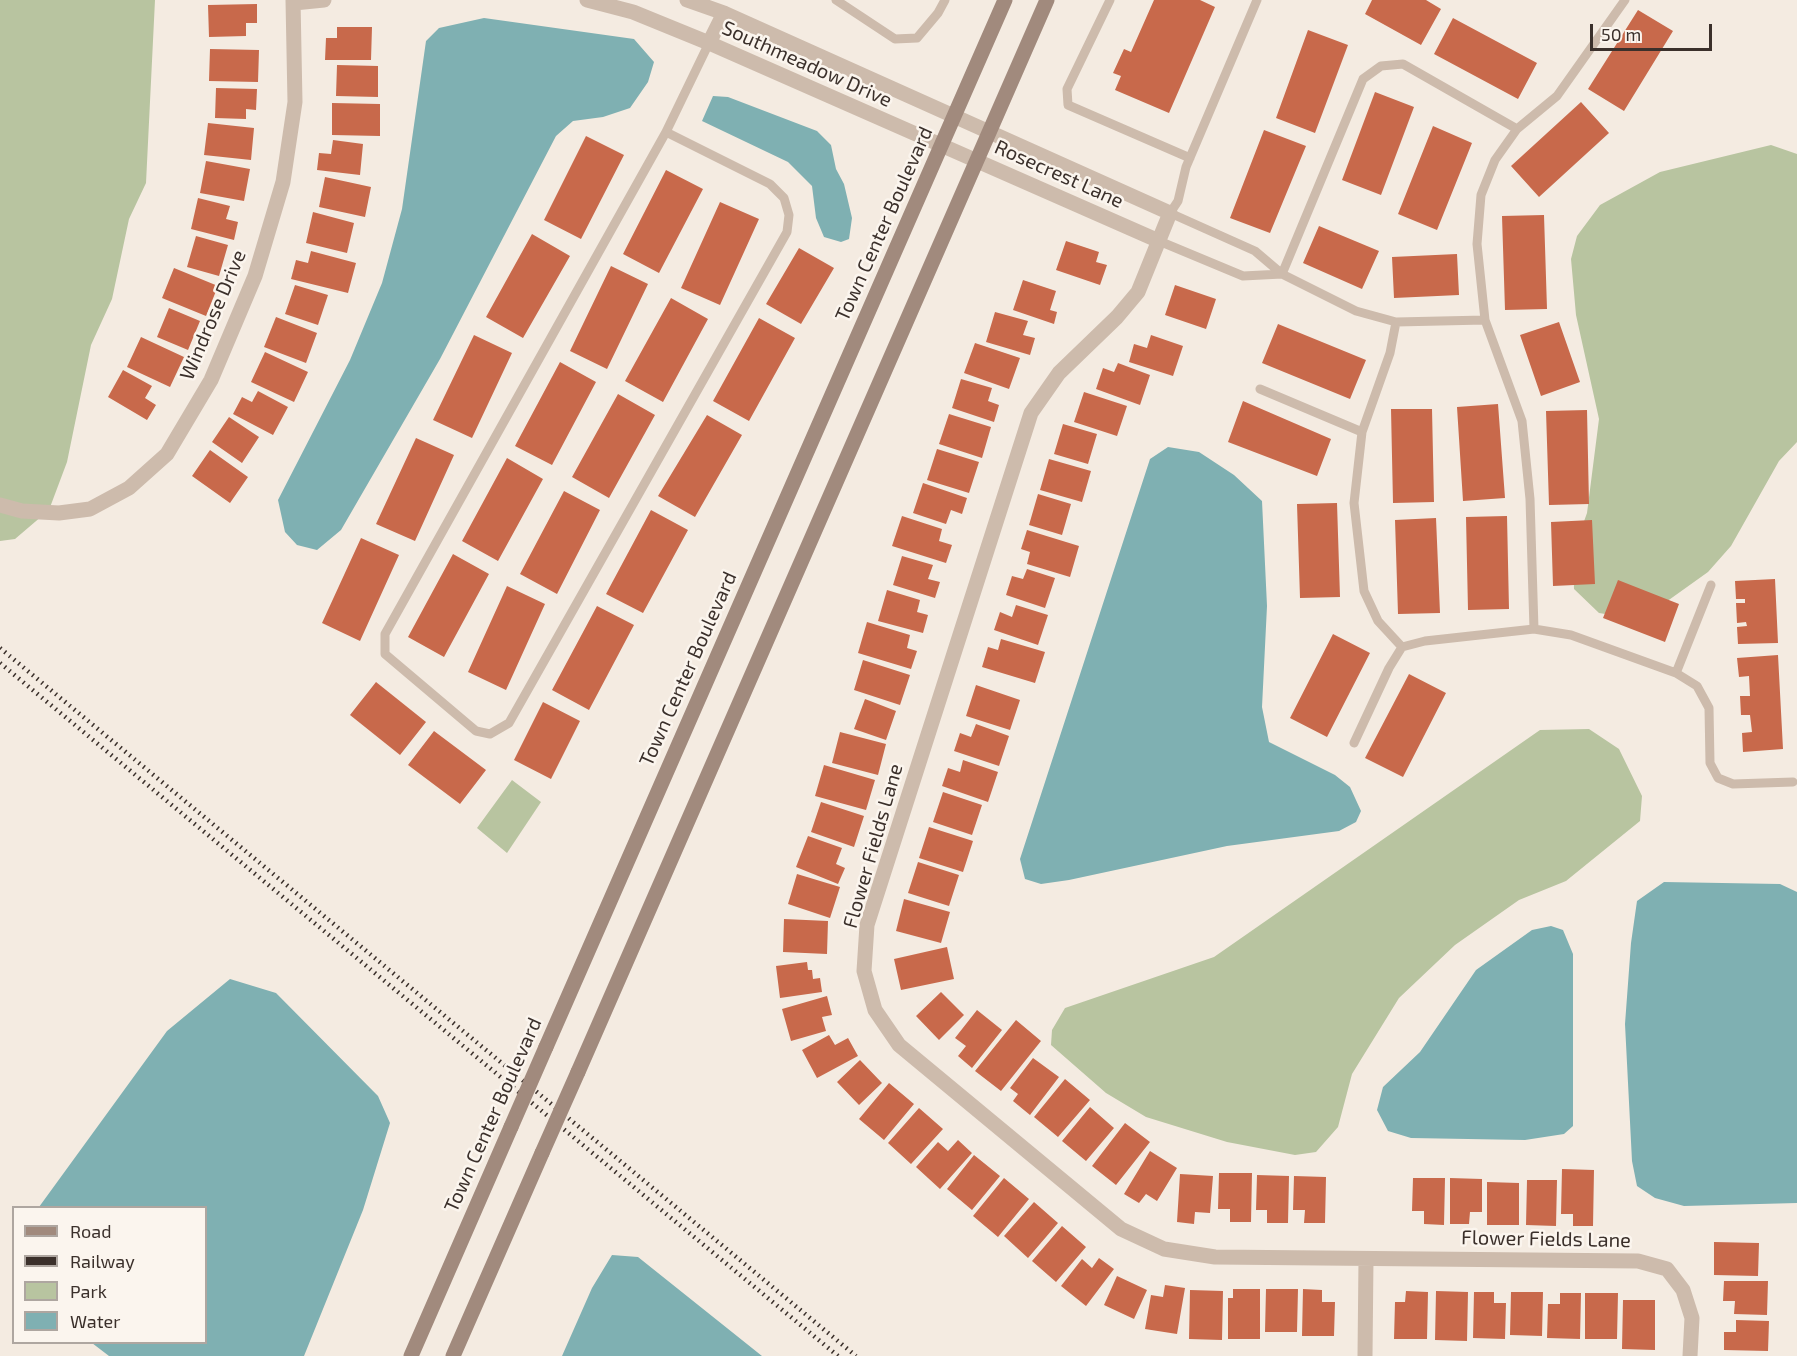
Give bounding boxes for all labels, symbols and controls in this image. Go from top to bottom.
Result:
scale bar [1593,12,1714,50]
street label: Southmeadow Drive [718,16,896,112]
text: 50 m [1601,23,1641,45]
street label: Town Center Boulevard [830,123,938,325]
street label: Rosecrest Lane [991,135,1127,213]
street label: Windrose Drive [175,246,251,384]
street label: Town Center Boulevard [634,568,742,770]
street label: Flower Fields Lane [838,761,908,931]
street label: Town Center Boulevard [439,1014,547,1216]
legend [12,1206,207,1344]
text: Road [70,1220,111,1242]
street label: Flower Fields Lane [1461,1226,1631,1252]
text: Railway [70,1250,135,1272]
text: Park [70,1280,107,1302]
text: Water [70,1310,120,1332]

